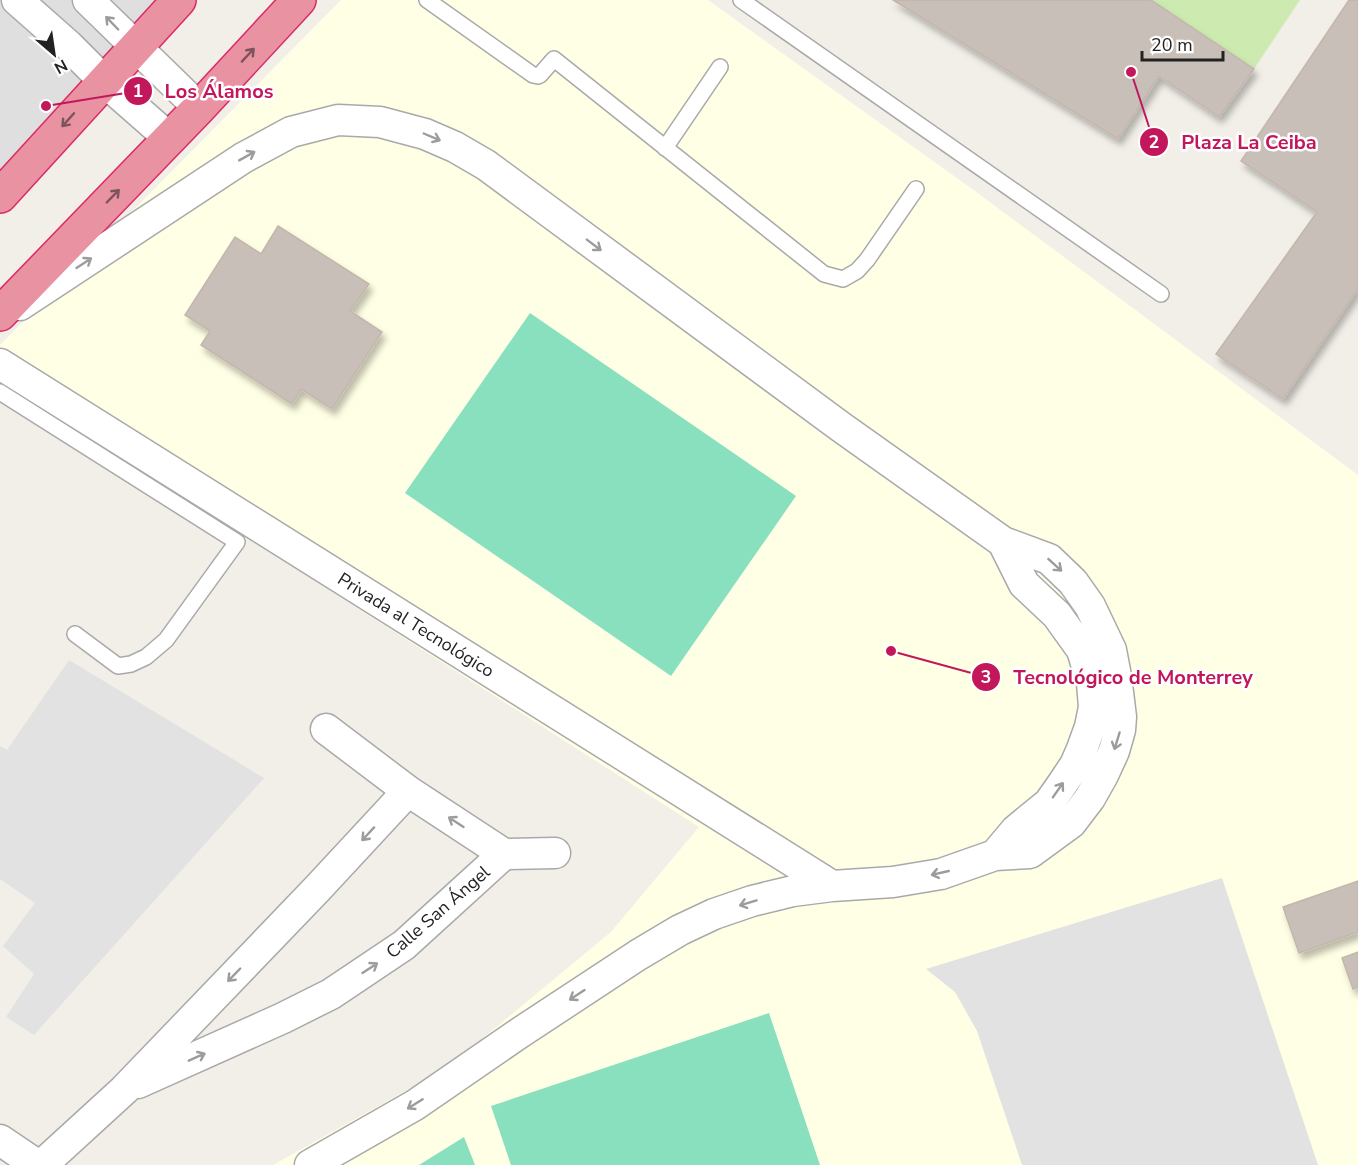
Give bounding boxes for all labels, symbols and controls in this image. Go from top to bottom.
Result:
one-way arrow [105,16,119,31]
north arrow [24,24,84,84]
scale bar [1142,24,1223,62]
text: 20 m [1151,33,1193,57]
one-way arrow [241,48,255,63]
text: N [50,54,71,79]
callout: Los Álamos [123,72,286,110]
text: Los Álamos [165,78,274,105]
text: 1 [133,79,143,103]
one-way arrow [61,113,75,128]
callout: Plaza La Ceiba [1139,123,1329,161]
text: Plaza La Ceiba [1181,129,1317,156]
text: 2 [1149,130,1159,154]
one-way arrow [423,132,441,143]
one-way arrow [238,150,255,162]
one-way arrow [106,189,121,204]
one-way arrow [586,238,602,251]
one-way arrow [75,256,92,268]
one-way arrow [1047,558,1063,572]
street label: Privada al Tecnológico [333,567,499,683]
callout: Tecnológico de Monterrey [971,658,1264,696]
text: Tecnológico de Monterrey [1013,664,1253,691]
text: 3 [981,665,991,689]
one-way arrow [1111,731,1122,750]
one-way arrow [1052,782,1064,798]
one-way arrow [448,816,465,828]
one-way arrow [361,826,375,841]
street label: Calle San Ángel [381,860,496,964]
one-way arrow [931,868,950,880]
one-way arrow [739,898,758,909]
one-way arrow [361,962,378,974]
one-way arrow [227,968,241,983]
one-way arrow [569,989,586,1001]
one-way arrow [187,1050,205,1062]
one-way arrow [407,1099,424,1111]

